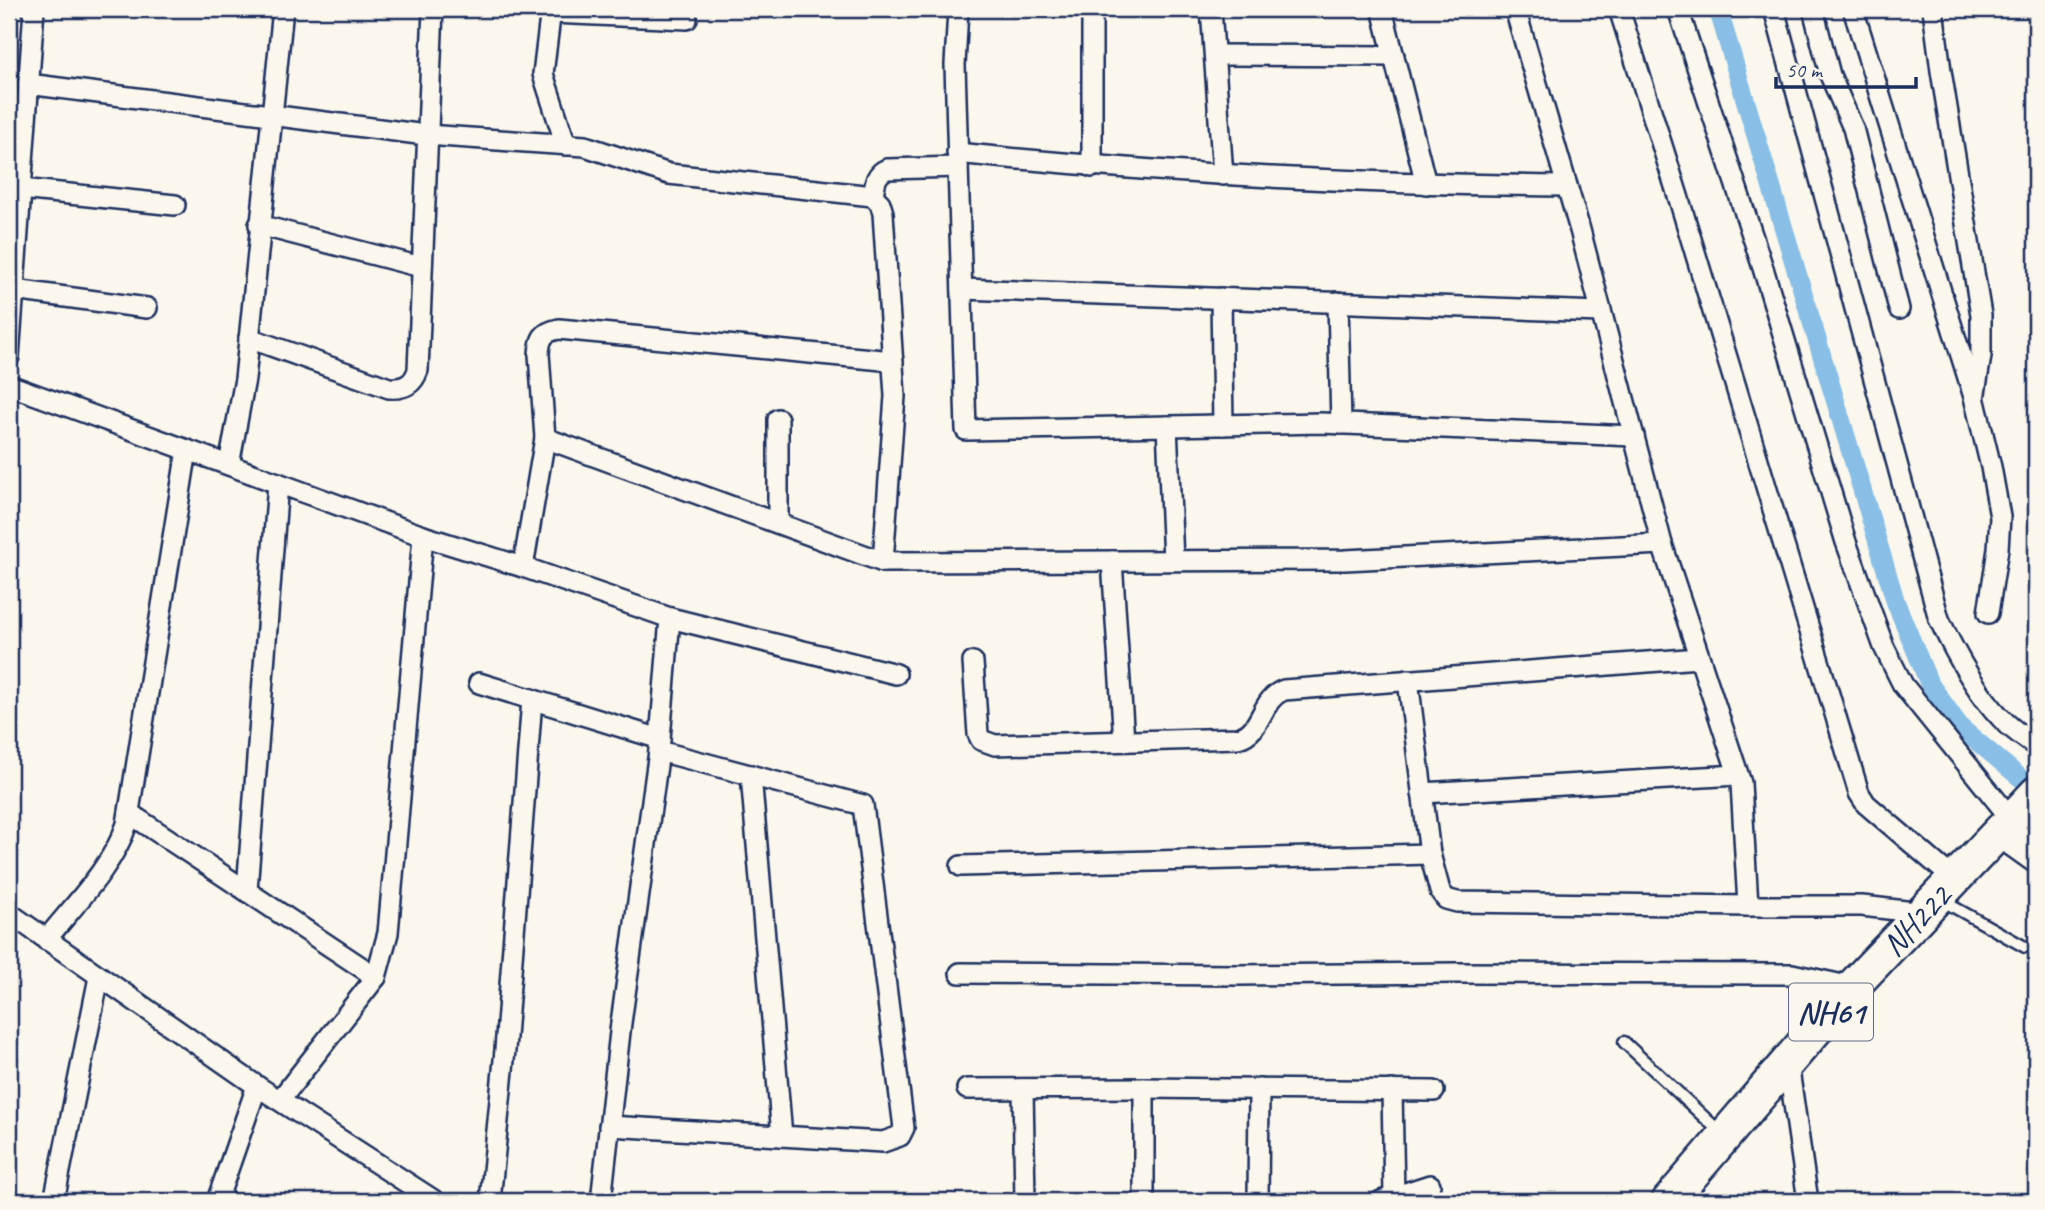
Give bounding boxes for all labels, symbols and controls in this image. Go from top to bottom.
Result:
scale bar [1776,46,1916,90]
text: 50 m [1786,57,1824,83]
street label: NH222 [1873,874,1962,965]
road number: NH61 [1789,984,1873,1041]

